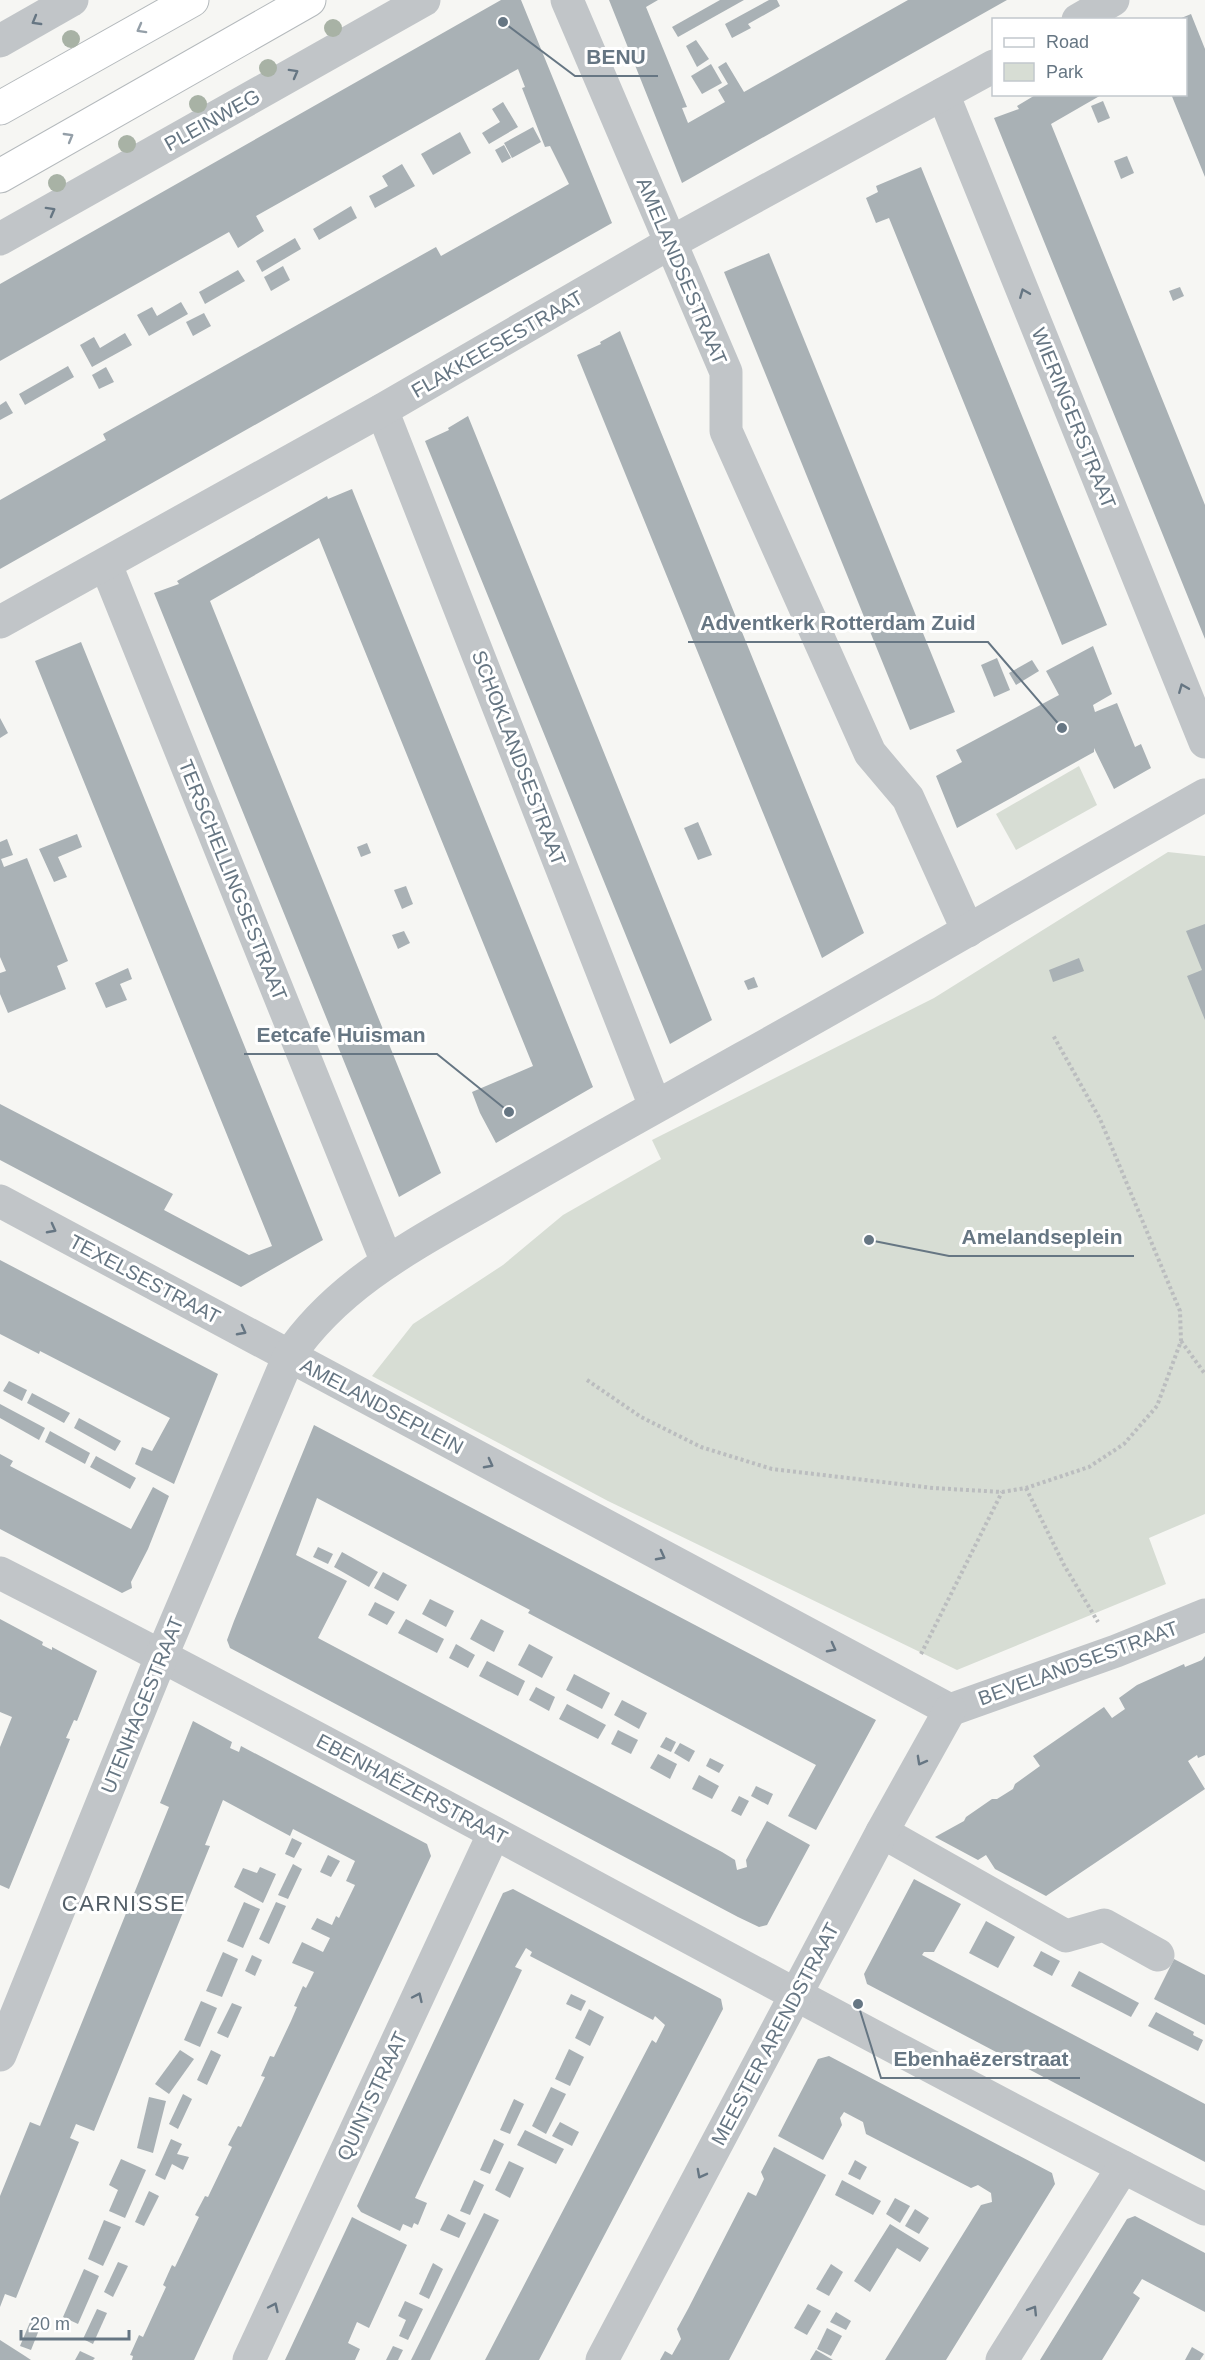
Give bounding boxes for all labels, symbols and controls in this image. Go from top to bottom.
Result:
one-way arrow [32,13,42,25]
legend [992,18,1187,96]
one-way arrow [137,22,147,33]
text: Road [1046,32,1089,52]
callout: BENU [575,37,658,76]
text: BENU [586,45,646,68]
text: Park [1046,62,1084,82]
one-way arrow [288,69,298,81]
street label: PLEINWEG [160,85,264,155]
one-way arrow [63,133,73,144]
street label: AMELANDSESTRAAT [633,174,731,368]
one-way arrow [45,206,55,218]
street label: FLAKKEESESTRAAT [407,286,587,402]
one-way arrow [1019,288,1031,299]
street label: WIERINGERSTRAAT [1028,324,1120,512]
callout: Adventkerk Rotterdam Zuid [688,603,988,642]
text: Adventkerk Rotterdam Zuid [700,611,976,634]
street label: SCHOKLANDSESTRAAT [468,647,570,869]
one-way arrow [1178,683,1190,694]
street label: TERSCHELLINGSESTRAAT [175,757,291,1003]
callout: Eetcafe Huisman [244,1015,437,1054]
text: Eetcafe Huisman [256,1023,426,1046]
callout: Amelandseplein [949,1217,1134,1256]
one-way arrow [45,1222,56,1233]
text: Amelandseplein [961,1225,1123,1248]
street label: TEXELSESTRAAT [66,1230,224,1328]
one-way arrow [235,1324,246,1335]
street label: AMELANDSEPLEIN [297,1354,467,1458]
one-way arrow [482,1457,493,1468]
one-way arrow [654,1549,665,1560]
street label: UTENHAGESTRAAT [96,1613,188,1797]
street label: BEVELANDSESTRAAT [975,1617,1181,1709]
one-way arrow [826,1641,836,1652]
street label: EBENHAËZERSTRAAT [313,1729,511,1849]
one-way arrow [917,1755,928,1765]
district label: CARNISSE [62,1891,186,1916]
street label: MEESTER ARENDSTRAAT [707,1919,843,2149]
one-way arrow [411,1992,423,2003]
street label: QUINTSTRAAT [333,2028,411,2164]
callout: Ebenhaëzerstraat [881,2039,1080,2078]
text: Ebenhaëzerstraat [893,2047,1069,2070]
one-way arrow [696,2168,708,2179]
one-way arrow [266,2302,278,2313]
scale bar [21,2303,129,2341]
one-way arrow [1026,2306,1038,2316]
text: 20 m [30,2314,70,2334]

